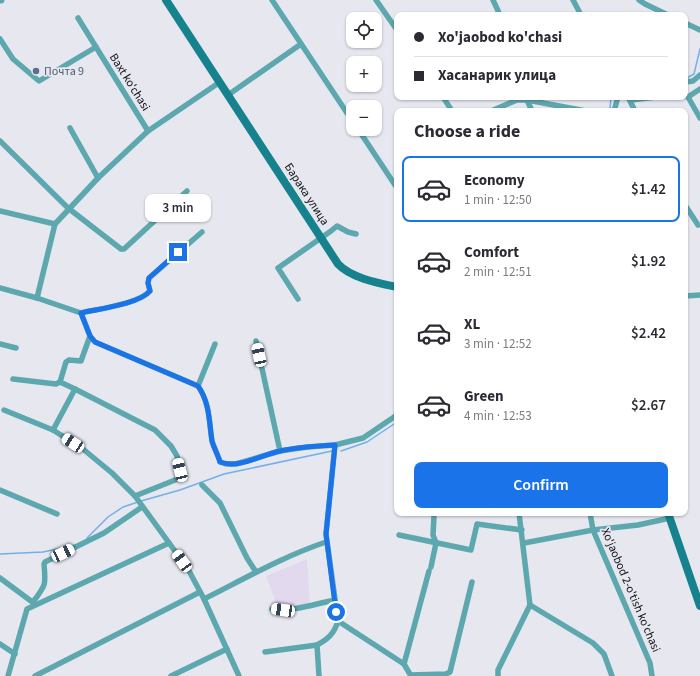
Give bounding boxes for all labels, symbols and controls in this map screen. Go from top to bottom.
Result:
map controls [346,12,382,136]
button: locate [346,12,382,48]
text: Xo'jaobod ko'chasi [438,27,562,48]
street label: Baxt ko'chasi [105,50,154,114]
button: + [346,56,382,92]
place label: Почта 9 [44,63,84,80]
text: Хасанарик улица [438,65,556,86]
marker: Почта 9 [31,66,41,76]
button: − [346,100,382,136]
text: Choose a ride [414,119,520,144]
street label: Барака улица [280,160,333,229]
text: Economy [464,170,525,191]
icon: car [416,171,452,207]
text: $1.42 [631,179,666,200]
text: 1 min · 12:50 [464,191,532,209]
callout: 3 min [145,194,211,222]
text: 3 min [163,199,193,217]
text: Comfort [464,242,519,263]
route end [169,243,187,261]
icon: car [416,243,452,279]
text: $1.92 [631,251,666,272]
text: 2 min · 12:51 [464,263,532,281]
text: XL [464,314,480,335]
icon: car [416,315,452,351]
text: $2.42 [631,323,666,344]
text: 3 min · 12:52 [464,335,532,353]
car [251,342,267,368]
text: Green [464,386,504,407]
icon: car [416,387,452,423]
text: $2.67 [631,395,666,416]
text: 4 min · 12:53 [464,407,532,425]
car [60,431,86,455]
car [171,457,189,483]
button: Confirm [414,462,668,508]
street label: Xo'jaobod 2-o'tish ko'chasi [597,526,664,655]
car [50,542,76,564]
car [170,548,194,574]
car [270,602,296,618]
route start [327,603,345,621]

